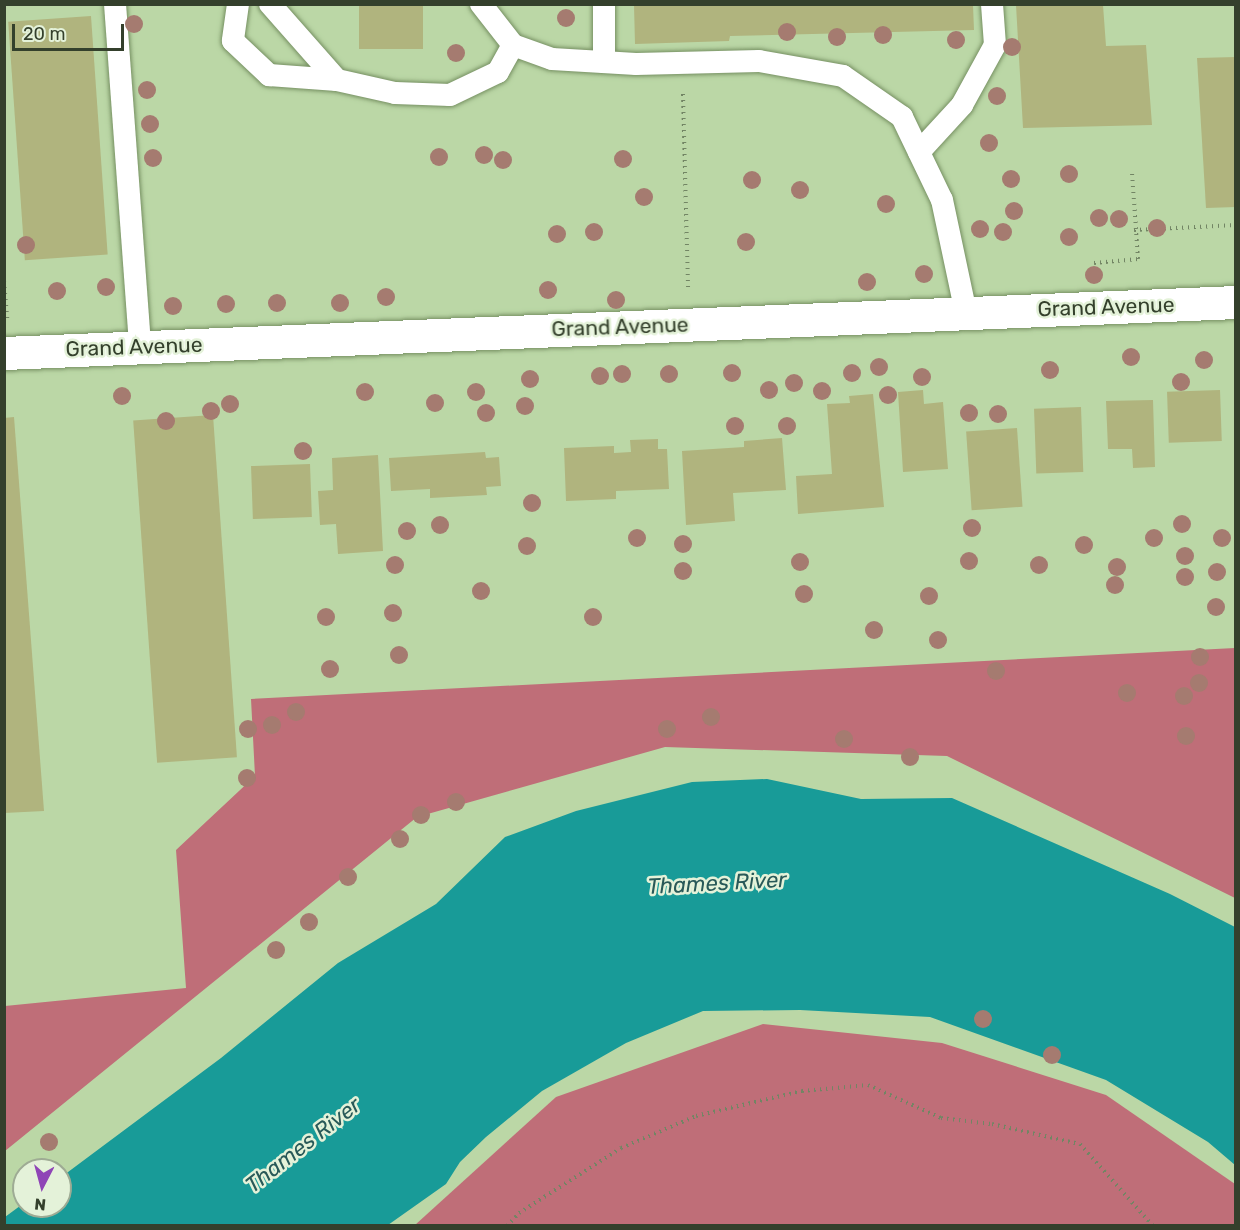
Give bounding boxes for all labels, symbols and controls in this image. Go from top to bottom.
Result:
scale bar [15,12,128,50]
text: 20 m [23,23,65,45]
street label: Grand Avenue [1037,292,1175,322]
street label: Grand Avenue [551,312,689,342]
street label: Grand Avenue [65,332,203,362]
water label: Thames River [647,866,787,900]
water label: Thames River [240,1092,366,1198]
north arrow [12,1158,72,1218]
text: N [34,1194,47,1214]

